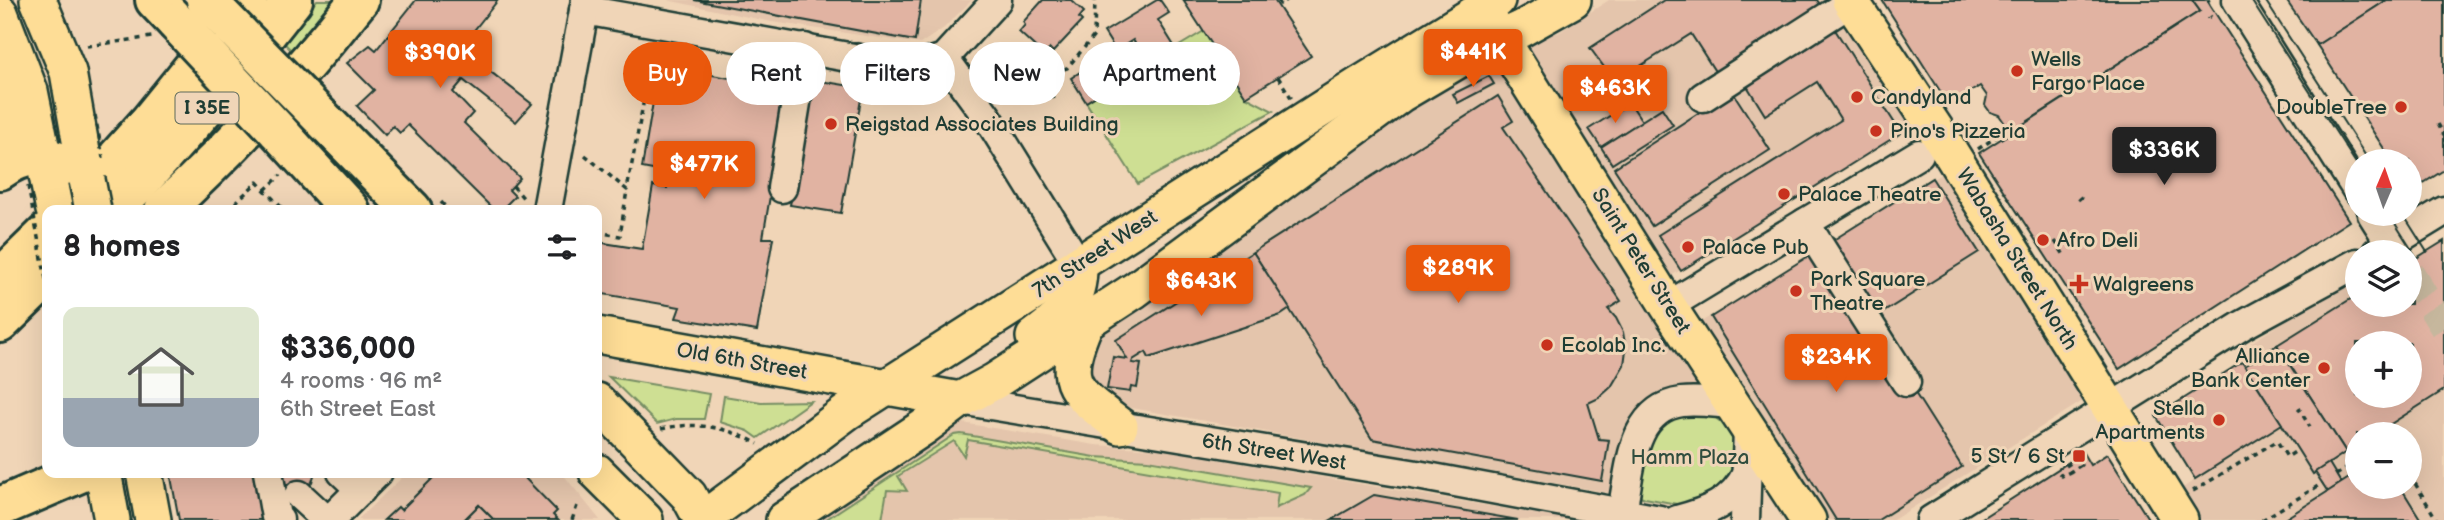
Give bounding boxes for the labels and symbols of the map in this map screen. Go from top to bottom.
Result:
pin: $441K [1424,29,1522,89]
pin: $390K [391,31,489,90]
place label: Wells Fargo Place [2031,47,2145,96]
marker: Wells Fargo Place [2009,63,2025,79]
pin: $463K [1566,66,1664,125]
place label: Candyland [1871,85,1972,110]
marker: Candyland [1849,89,1865,105]
road number: I 35E [176,92,238,124]
place label: DoubleTree [2276,95,2387,120]
marker: DoubleTree [2393,99,2409,115]
place label: Reigstad Associates Building [845,112,1119,137]
marker: Reigstad Associates Building [823,116,839,132]
place label: Pino's Pizzeria [1890,119,2026,144]
marker: Pino's Pizzeria [1868,123,1884,139]
pin: $336K [2115,128,2213,187]
pin: $477K [655,142,753,201]
north arrow [2345,149,2422,226]
street label: Wabasha Street North [1951,163,2083,355]
place label: Palace Theatre [1798,182,1941,207]
street label: Saint Peter Street [1586,184,1696,339]
marker: Palace Theatre [1776,186,1792,202]
street label: 7th Street West [1028,204,1162,304]
place label: Afro Deli [2057,228,2138,253]
marker: Afro Deli [2035,232,2051,248]
place label: Palace Pub [1702,235,1809,260]
marker: Palace Pub [1680,239,1696,255]
pin: $289K [1409,246,1507,305]
pin: $643K [1152,258,1250,318]
place label: Park Square Theatre [1810,267,1926,316]
place label: Walgreens [2093,272,2194,297]
marker: Walgreens [2071,276,2087,292]
marker: Park Square Theatre [1788,283,1804,299]
place label: Ecolab Inc. [1561,333,1665,358]
pin: $234K [1787,334,1885,394]
street label: Old 6th Street [675,337,810,385]
marker: Ecolab Inc. [1539,337,1555,353]
place label: Alliance Bank Center [2191,344,2310,393]
marker: Alliance Bank Center [2316,360,2332,376]
place label: Stella Apartments [2096,396,2205,445]
marker: Stella Apartments [2211,412,2227,428]
street label: 6th Street West [1200,428,1349,476]
place label: 5 St / 6 St [1971,444,2066,469]
park label: Hamm Plaza [1631,445,1749,470]
marker: 5 St / 6 St [2071,448,2087,464]

